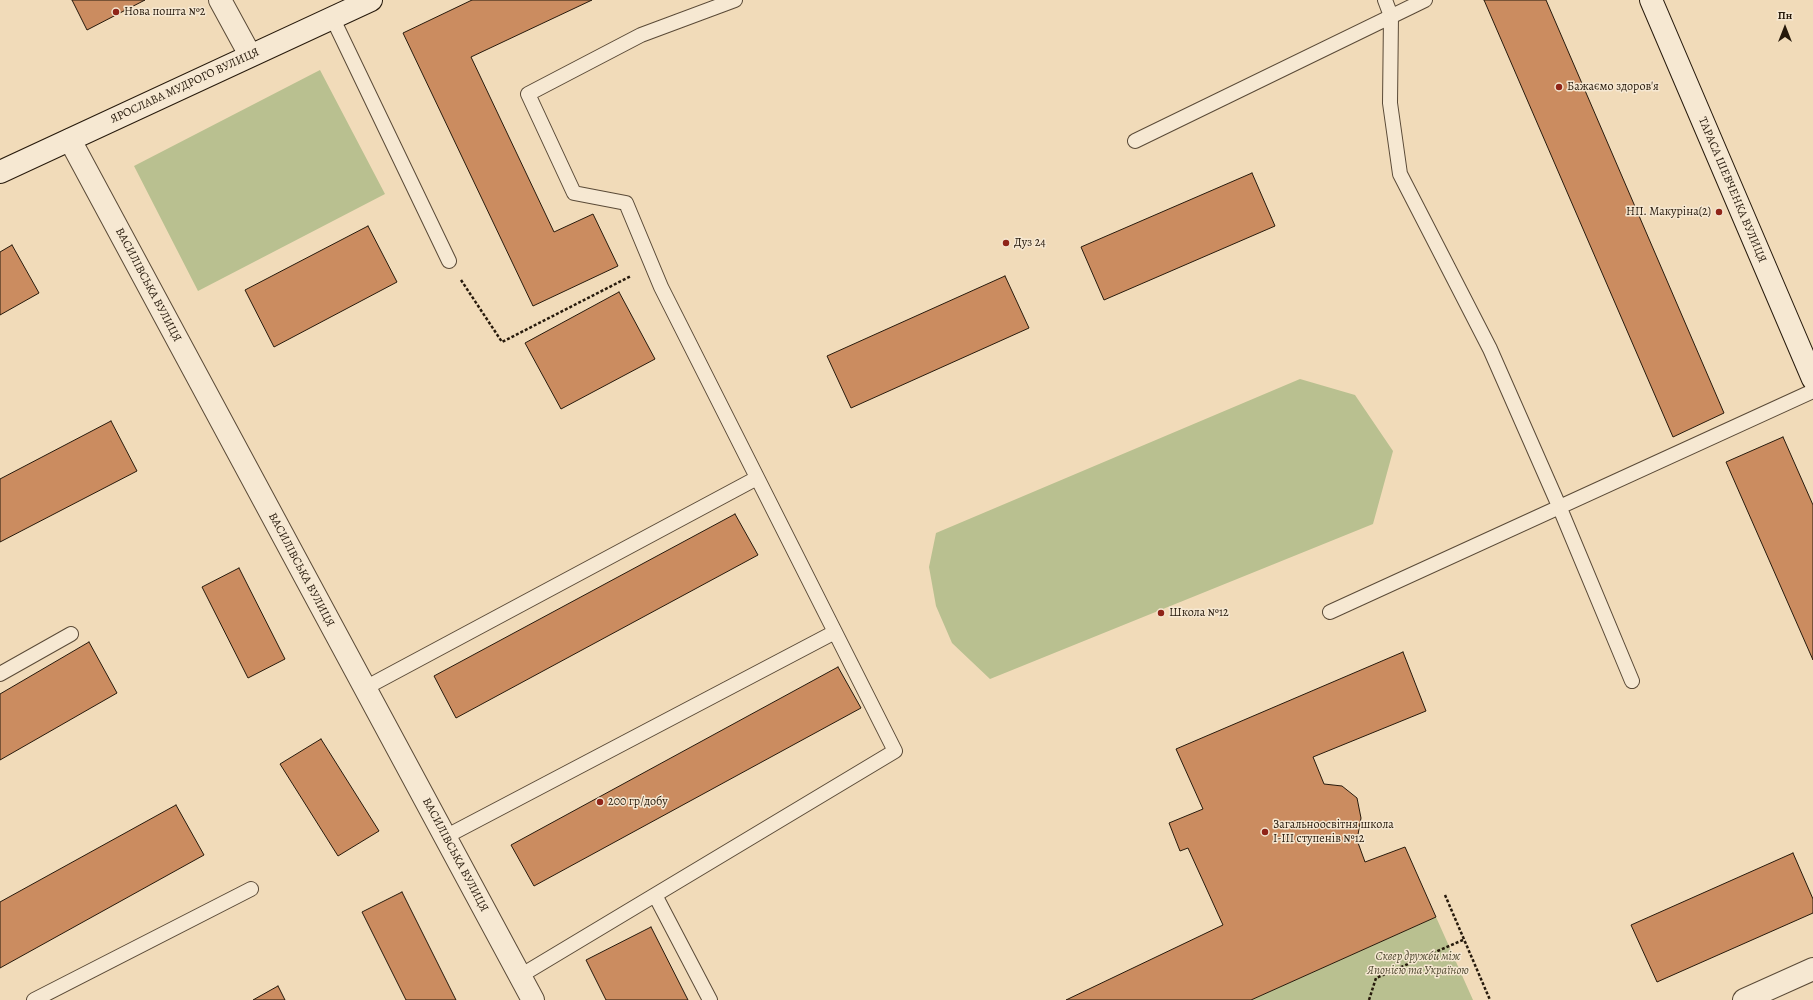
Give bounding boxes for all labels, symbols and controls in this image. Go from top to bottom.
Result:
place label: Нова пошта №2 [124,5,206,19]
marker: Нова пошта №2 [111,7,121,17]
north arrow [1765,8,1805,48]
text: Пн [1778,8,1792,23]
street label: ЯРОСЛАВА МУДРОГО ВУЛИЦЯ [108,45,262,127]
place label: Бажаємо здоров'я [1567,80,1659,94]
marker: Бажаємо здоров'я [1554,82,1564,92]
street label: ТАРАСА ШЕВЧЕНКА ВУЛИЦЯ [1695,115,1769,265]
place label: НП. Макуріна(2) [1626,205,1711,219]
marker: НП. Макуріна(2) [1714,207,1724,217]
street label: ВАСИЛІВСЬКА ВУЛИЦЯ [112,225,184,345]
place label: Дуз 24 [1014,236,1046,250]
marker: Дуз 24 [1001,238,1011,248]
street label: ВАСИЛІВСЬКА ВУЛИЦЯ [265,510,337,630]
place label: Школа №12 [1169,606,1229,620]
marker: Школа №12 [1156,608,1166,618]
street label: ВАСИЛІВСЬКА ВУЛИЦЯ [419,795,491,915]
place label: 200 гр/добу [608,795,668,809]
marker: 200 гр/добу [595,797,605,807]
place label: Загальноосвітня школа І-ІІІ ступенів №12 [1273,818,1394,846]
marker: Загальноосвітня школа І-ІІІ ступенів №12 [1260,827,1270,837]
park label: Сквер дружби між Японією та Україною [1367,950,1469,978]

